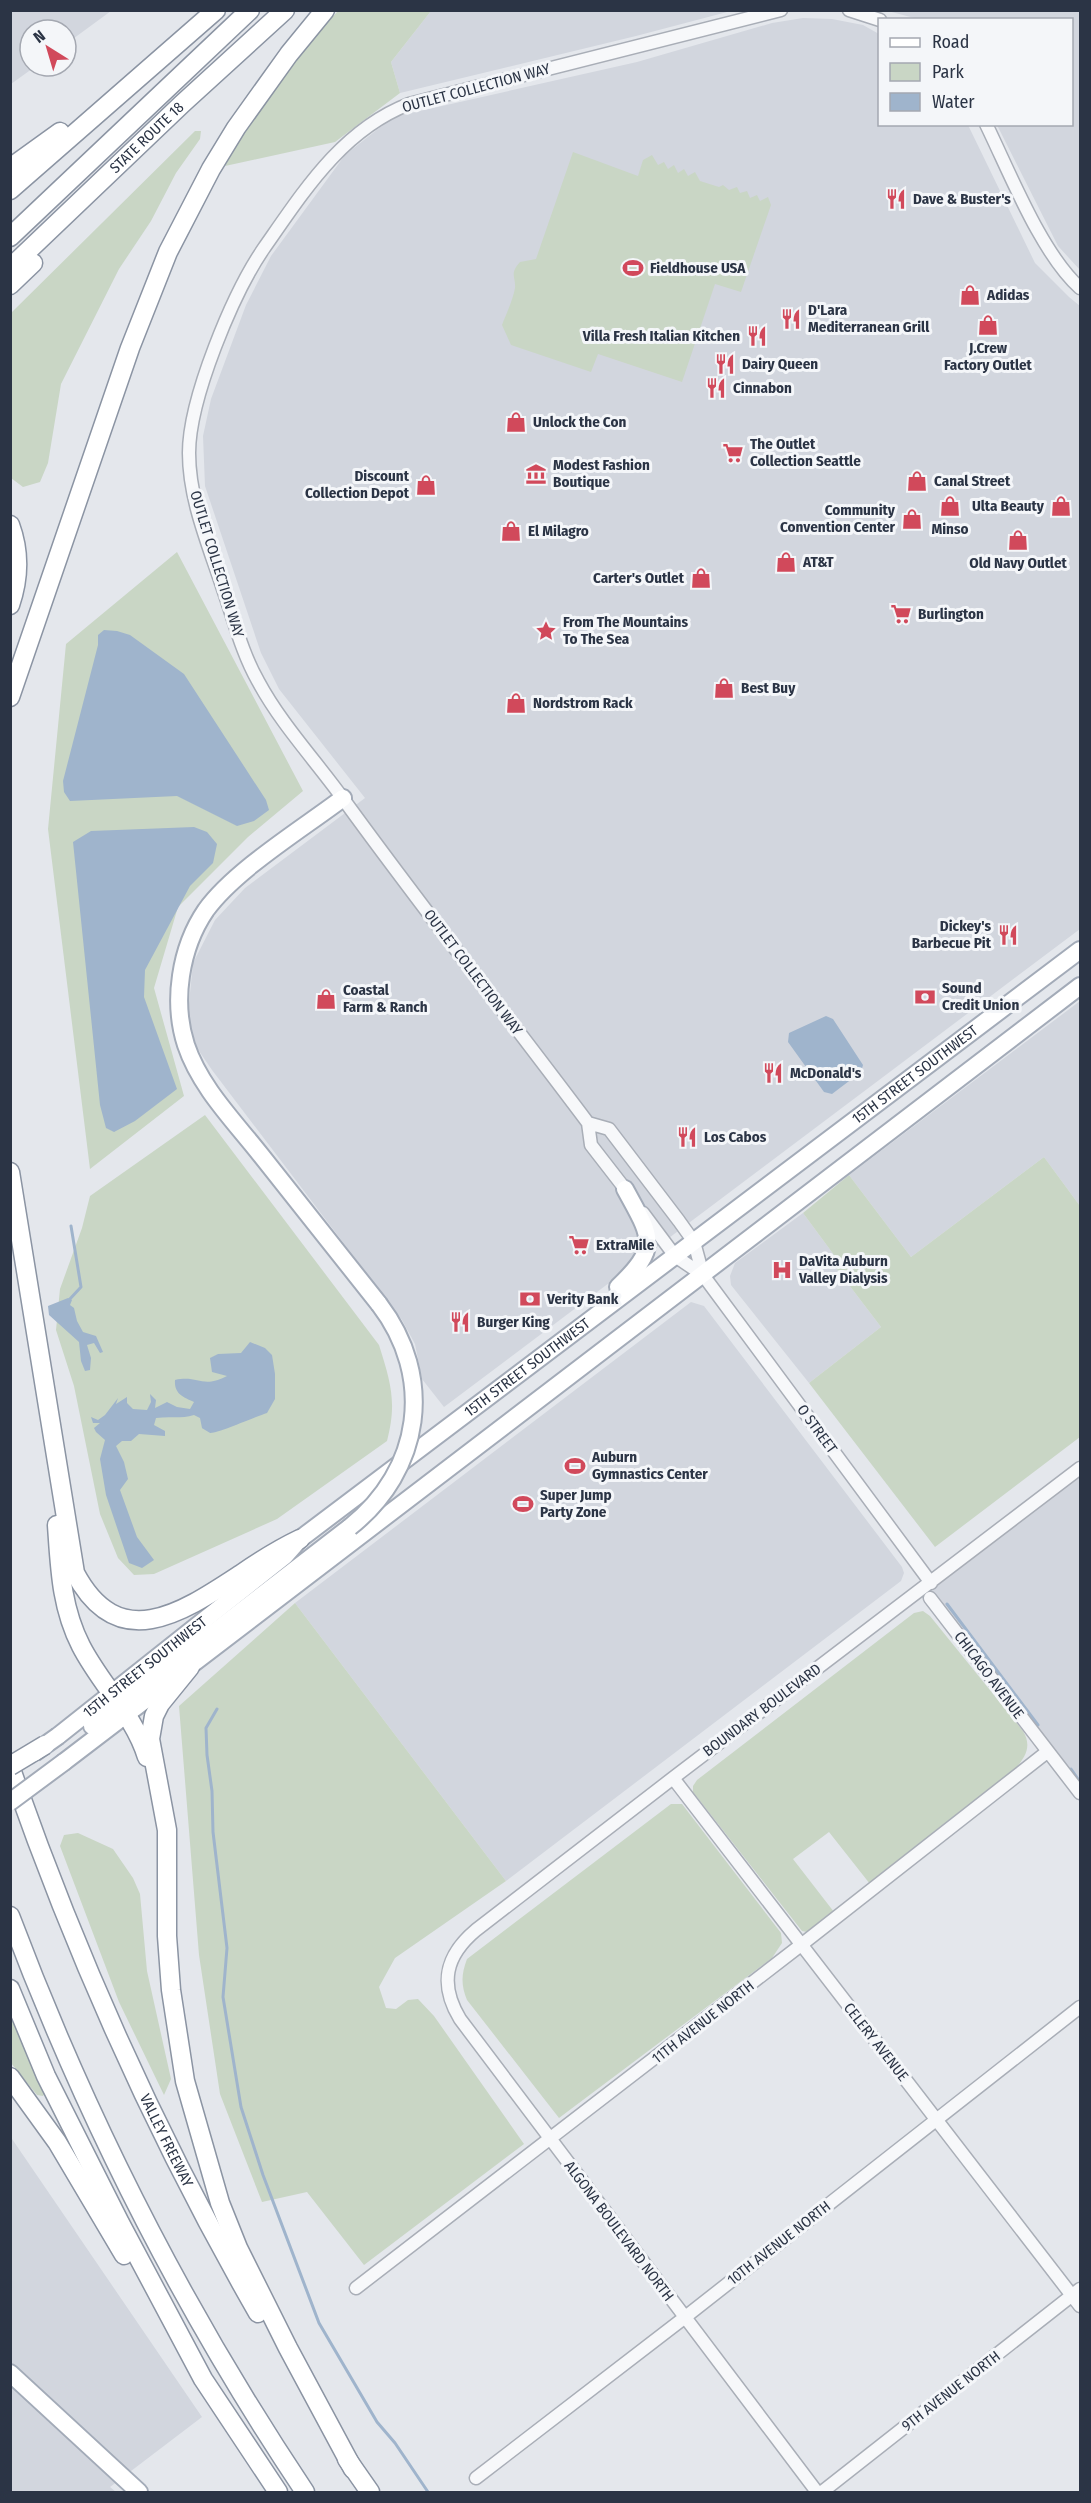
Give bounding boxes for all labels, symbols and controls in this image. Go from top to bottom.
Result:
north arrow [18,18,78,78]
legend [878,18,1073,126]
text: N [30,26,49,47]
text: Road [932,31,969,53]
street label: OUTLET COLLECTION WAY [400,59,552,116]
text: Park [932,61,965,83]
text: Water [932,91,975,113]
street label: STATE ROUTE 18 [106,98,187,177]
restaurant icon: Dave & Buster's [884,187,908,211]
place label: Dave & Buster's [913,190,1011,208]
sports icon: Fieldhouse USA [621,256,645,280]
place label: Fieldhouse USA [650,259,746,277]
shop icon: Adidas [958,283,982,307]
place label: Adidas [986,286,1030,304]
place label: D'Lara Mediterranean Grill [808,301,930,336]
restaurant icon: D'Lara Mediterranean Grill [779,307,803,331]
shop icon: J.Crew Factory Outlet [976,313,1000,337]
restaurant icon: Villa Fresh Italian Kitchen [745,324,769,348]
place label: Villa Fresh Italian Kitchen [582,327,740,345]
place label: J.Crew Factory Outlet [944,339,1033,374]
restaurant icon: Dairy Queen [713,352,737,376]
place label: Dairy Queen [742,355,818,373]
restaurant icon: Cinnabon [704,376,728,400]
place label: Cinnabon [733,379,792,397]
shop icon: Unlock the Con [504,410,528,434]
place label: Unlock the Con [533,413,626,431]
place label: The Outlet Collection Seattle [750,435,861,470]
supermarket icon: The Outlet Collection Seattle [721,441,745,465]
place label: Modest Fashion Boutique [553,456,650,491]
museum icon: Modest Fashion Boutique [524,462,548,486]
place label: Discount Collection Depot [305,467,410,502]
shop icon: Canal Street [905,469,929,493]
place label: Canal Street [934,472,1011,490]
shop icon: Discount Collection Depot [414,473,438,497]
street label: OUTLET COLLECTION WAY [186,488,248,640]
shop icon: Minso [938,494,962,518]
shop icon: Ulta Beauty [1049,494,1073,518]
place label: Ulta Beauty [972,497,1045,515]
place label: Community Convention Center [780,501,896,536]
shop icon: Community Convention Center [900,507,924,531]
shop icon: El Milagro [499,519,523,543]
place label: Minso [931,520,969,538]
place label: El Milagro [528,522,589,540]
shop icon: Old Navy Outlet [1006,528,1030,552]
shop icon: AT&T [774,550,798,574]
place label: AT&T [802,553,834,571]
place label: Old Navy Outlet [969,554,1067,572]
shop icon: Carter's Outlet [689,566,713,590]
place label: Carter's Outlet [593,569,685,587]
supermarket icon: Burlington [889,602,913,626]
place label: Burlington [918,605,984,623]
place label: From The Mountains To The Sea [563,613,688,648]
place icon: From The Mountains To The Sea [534,619,558,643]
shop icon: Best Buy [712,676,736,700]
place label: Best Buy [741,679,796,697]
shop icon: Nordstrom Rack [504,691,528,715]
place label: Nordstrom Rack [533,694,633,712]
street label: OUTLET COLLECTION WAY [420,906,526,1039]
place label: Dickey's Barbecue Pit [912,917,992,952]
restaurant icon: Dickey's Barbecue Pit [996,923,1020,947]
place label: Sound Credit Union [942,979,1019,1014]
place label: Coastal Farm & Ranch [343,981,428,1016]
bank icon: Sound Credit Union [913,985,937,1009]
shop icon: Coastal Farm & Ranch [314,987,338,1011]
street label: 15TH STREET SOUTHWEST [849,1021,981,1128]
restaurant icon: McDonald's [761,1061,785,1085]
place label: McDonald's [790,1064,862,1082]
restaurant icon: Los Cabos [675,1125,699,1149]
place label: Los Cabos [704,1128,767,1146]
supermarket icon: ExtraMile [567,1233,591,1257]
place label: ExtraMile [596,1236,655,1254]
place label: DaVita Auburn Valley Dialysis [798,1252,888,1287]
hospital icon: DaVita Auburn Valley Dialysis [770,1258,794,1282]
bank icon: Verity Bank [518,1287,542,1311]
place label: Verity Bank [546,1290,619,1308]
restaurant icon: Burger King [448,1310,472,1334]
place label: Burger King [477,1313,550,1331]
street label: 15TH STREET SOUTHWEST [461,1314,593,1421]
street label: O STREET [793,1401,841,1457]
place label: Auburn Gymnastics Center [591,1448,708,1483]
sports icon: Auburn Gymnastics Center [563,1454,587,1478]
place label: Super Jump Party Zone [540,1486,612,1521]
sports icon: Super Jump Party Zone [511,1492,535,1516]
street label: 15TH STREET SOUTHWEST [80,1613,210,1721]
street label: CHICAGO AVENUE [950,1628,1028,1722]
street label: BOUNDARY BOULEVARD [699,1660,825,1760]
street label: 11TH AVENUE NORTH [648,1977,758,2067]
street label: CELERY AVENUE [840,1999,912,2085]
street label: VALLEY FREEWAY [136,2091,197,2190]
street label: ALGONA BOULEVARD NORTH [560,2157,678,2305]
street label: 10TH AVENUE NORTH [724,2197,834,2289]
street label: 9TH AVENUE NORTH [898,2347,1004,2435]

